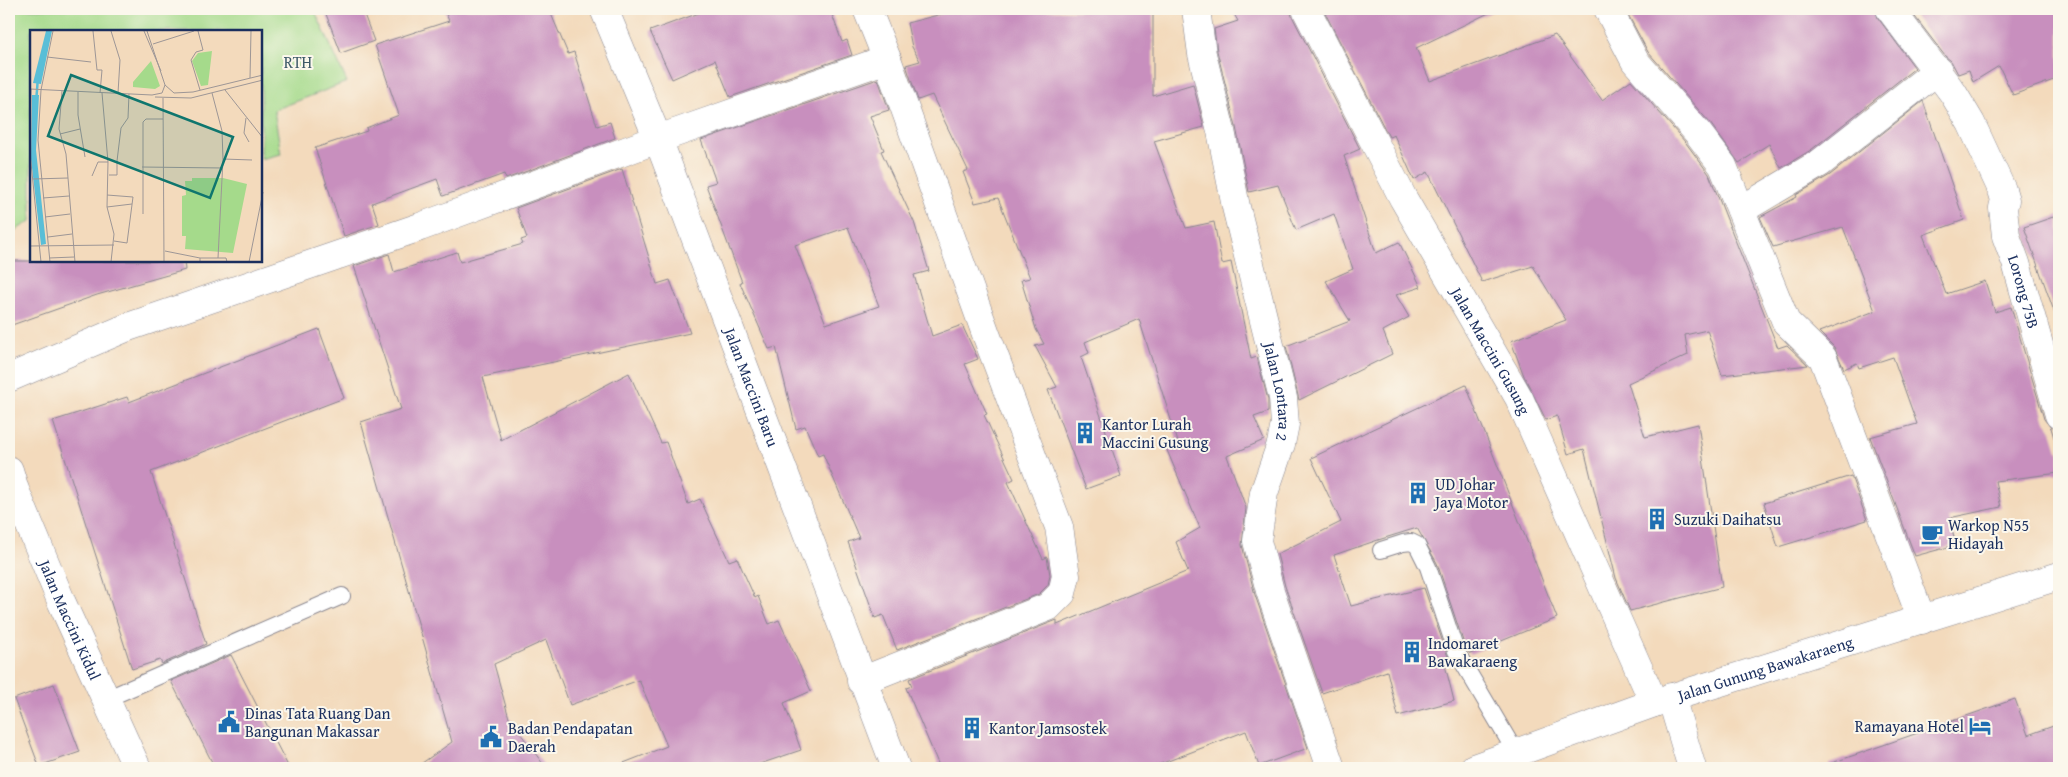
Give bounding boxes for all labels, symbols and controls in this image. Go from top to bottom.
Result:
inset map [30,30,262,262]
park label: RTH [284,50,313,74]
street label: Lorong 75B [2002,251,2046,331]
street label: Jalan Maccini Gusung [1444,281,1537,419]
street label: Jalan Maccini Baru [718,322,785,450]
street label: Jalan Lontara 2 [1257,338,1297,443]
place label: Kantor Lurah Maccini Gusung [1102,412,1208,454]
building icon: Kantor Lurah Maccini Gusung [1072,420,1098,446]
place label: UD Johar Jaya Motor [1433,472,1509,514]
building icon: UD Johar Jaya Motor [1405,480,1431,506]
building icon: Suzuki Daihatsu [1644,506,1670,532]
place label: Suzuki Daihatsu [1674,507,1782,531]
place label: Warkop N55 Hidayah [1948,513,2029,555]
cafe icon: Warkop N55 Hidayah [1919,521,1945,547]
street label: Jalan Maccini Kidul [33,554,108,684]
street label: Jalan Gunung Bawakaraeng [1673,629,1856,707]
place label: Indomaret Bawakaraeng [1428,631,1517,673]
building icon: Indomaret Bawakaraeng [1399,639,1425,665]
place label: Dinas Tata Ruang Dan Bangunan Makassar [245,701,390,743]
public building icon: Dinas Tata Ruang Dan Bangunan Makassar [216,709,242,735]
hotel icon: Ramayana Hotel [1967,713,1993,739]
place label: Ramayana Hotel [1855,714,1965,738]
building icon: Kantor Jamsostek [959,715,985,741]
place label: Badan Pendapatan Daerah [508,716,633,758]
place label: Kantor Jamsostek [989,716,1108,740]
public building icon: Badan Pendapatan Daerah [478,724,504,750]

